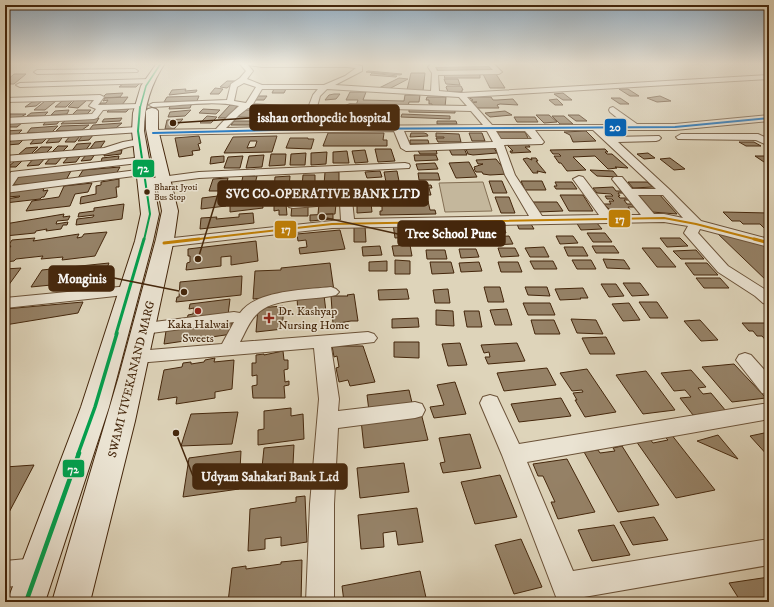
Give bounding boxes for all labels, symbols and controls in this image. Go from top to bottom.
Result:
callout: isshan orthopedic hospital [250,105,399,130]
text: isshan orthopedic hospital [257,110,392,127]
line badge: 20 [604,118,627,137]
text: 20 [609,121,621,135]
line badge: 72 [132,159,155,178]
text: 72 [137,162,149,176]
callout: SVC CO-OPERATIVE BANK LTD [218,181,428,206]
place label: Bharat Jyoti Bus Stop [154,182,197,203]
text: SVC CO-OPERATIVE BANK LTD [226,186,420,202]
marker: Bharat Jyoti Bus Stop [142,187,152,197]
line badge: 17 [608,209,631,228]
text: 17 [615,213,625,227]
line badge: 17 [274,220,297,239]
callout: Tree School Pune [398,221,505,246]
text: 17 [281,223,291,237]
text: Tree School Pune [404,226,497,242]
callout: Monginis [49,266,114,291]
text: Monginis [58,271,107,288]
street label: SWAMI VIVEKANAND MARG [105,299,158,459]
place label: Dr. Kashyap Nursing Home [278,304,349,333]
marker: Kaka Halwai Sweets [193,306,203,316]
marker: Dr. Kashyap Nursing Home [263,312,275,324]
place label: Kaka Halwai Sweets [167,317,229,346]
line badge: 72 [62,459,85,478]
text: 72 [67,463,79,477]
callout: Udyam Sahakari Bank Ltd [193,464,347,489]
text: Udyam Sahakari Bank Ltd [201,469,339,486]

